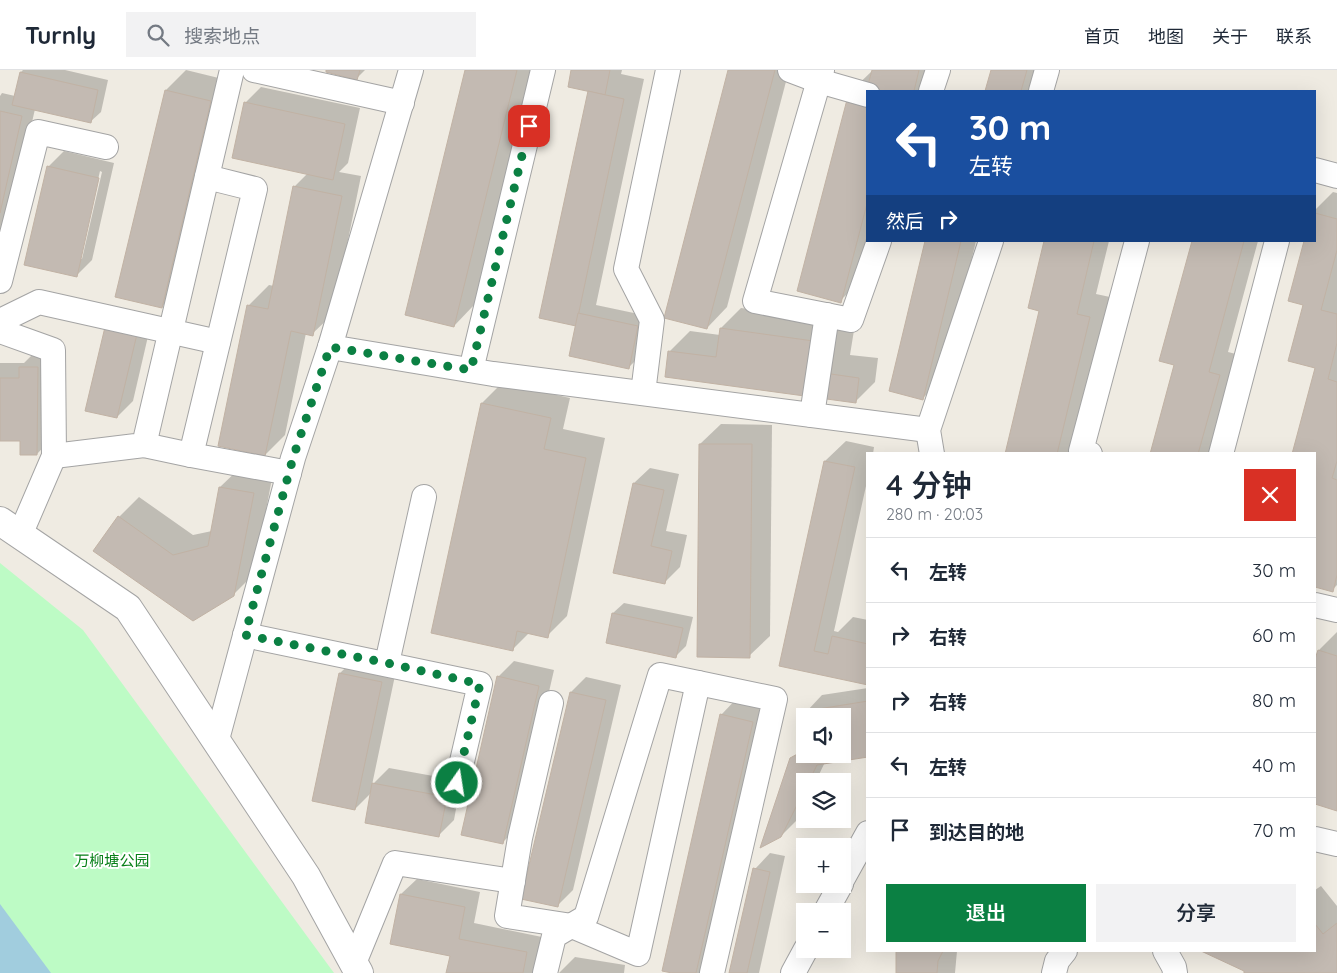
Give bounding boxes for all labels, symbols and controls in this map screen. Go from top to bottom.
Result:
search box [126,12,476,57]
text: Turnly [25,20,96,50]
icon: search [144,21,172,49]
text: 搜索地点 [184,24,260,48]
text: 首页 [1084,25,1120,48]
text: 地图 [1148,25,1184,48]
text: 关于 [1212,25,1248,48]
text: 联系 [1276,25,1312,48]
pin [508,105,550,147]
text: 30 m [969,105,1051,149]
icon: left [886,110,951,175]
icon: arrive [515,112,543,140]
text: 左转 [969,152,1013,180]
icon: right [934,205,962,233]
text: 然后 [886,209,924,233]
text: 4 分钟 [886,466,971,504]
button: close [1244,469,1296,521]
text: 280 m · 20:03 [886,504,983,524]
icon: left [886,556,914,584]
text: 30 m [1252,558,1296,582]
text: 左转 [929,560,967,584]
icon: right [886,621,914,649]
text: 60 m [1252,623,1296,647]
text: 右转 [929,625,967,649]
icon: right [886,686,914,714]
text: 80 m [1252,688,1296,712]
text: 右转 [929,690,967,714]
map controls [796,708,851,958]
button: sound [796,708,851,763]
icon: left [886,751,914,779]
text: 40 m [1252,753,1296,777]
text: 左转 [929,755,967,779]
position arrow [430,756,482,808]
button: layers [796,773,851,828]
icon: arrive [886,816,914,844]
text: 70 m [1252,818,1296,842]
text: 到达目的地 [929,820,1024,844]
button: + [796,838,851,893]
park label: 万柳塘公园 [74,851,150,870]
button: 退出 [886,884,1086,942]
button: 分享 [1096,884,1296,942]
button: − [796,903,851,958]

